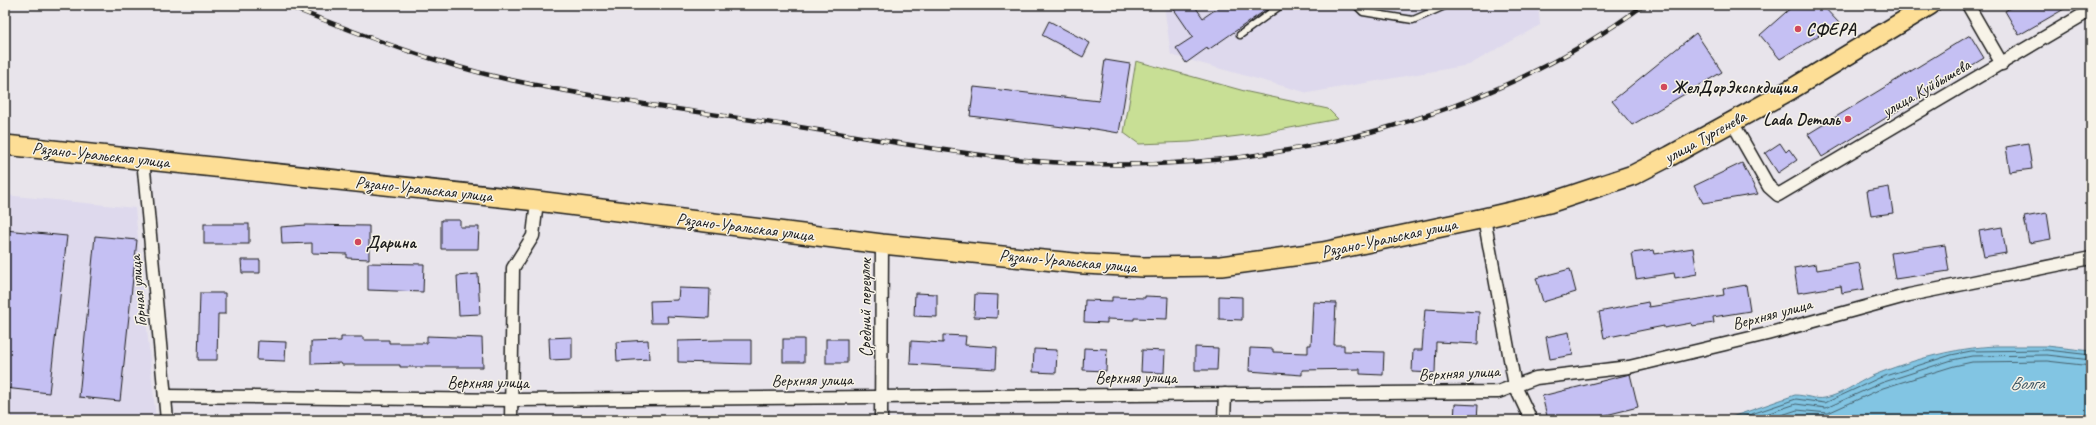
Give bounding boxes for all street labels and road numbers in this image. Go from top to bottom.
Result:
street label: улица Куйбышева [1877,54,1975,122]
street label: улица Тургенева [1659,105,1751,169]
street label: Рязано-Уральская улица [31,137,173,174]
street label: Рязано-Уральская улица [354,171,496,208]
street label: Рязано-Уральская улица [675,208,817,247]
street label: Рязано-Уральская улица [1319,213,1461,264]
street label: Рязано-Уральская улица [998,245,1140,279]
street label: Горная улица [124,252,152,328]
street label: Средний переулок [855,257,876,357]
street label: Верхняя улица [1730,293,1816,335]
street label: Верхняя улица [1418,360,1502,386]
street label: Верхняя улица [1095,367,1179,388]
street label: Верхняя улица [771,369,855,391]
street label: Верхняя улица [447,372,531,393]

